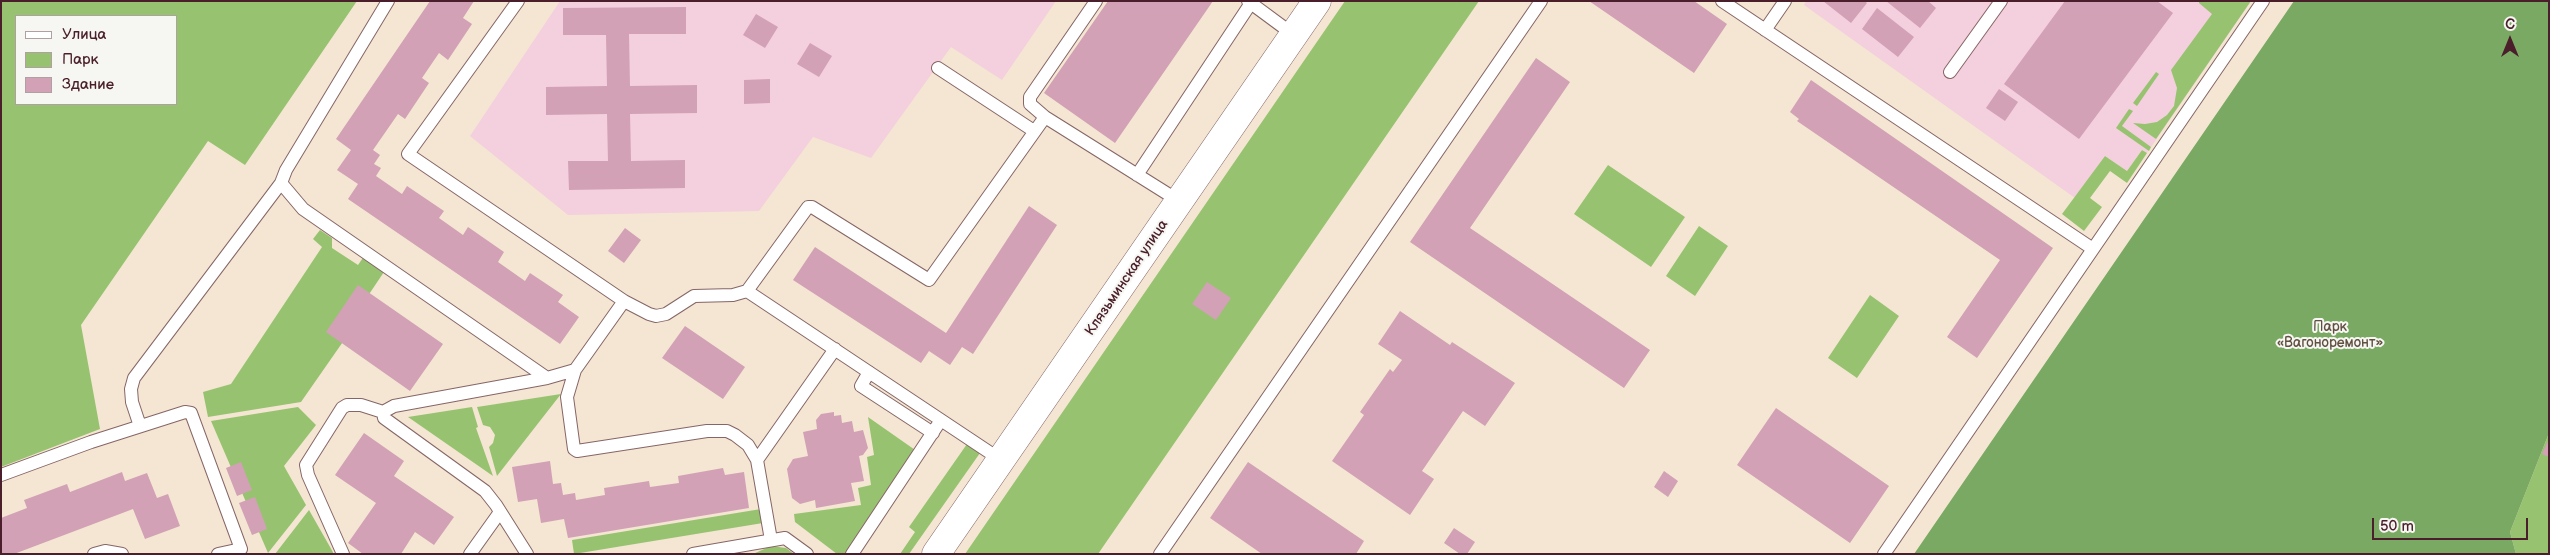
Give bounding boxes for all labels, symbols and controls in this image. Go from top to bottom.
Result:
legend [15,15,178,105]
north arrow [2485,15,2535,65]
text: С [2505,16,2515,33]
text: Улица [62,25,106,44]
text: Парк [62,50,99,69]
text: Здание [62,75,114,94]
street label: Клязьминская улица [1082,217,1172,339]
park label: Парк «Вагоноремонт» [2277,319,2383,352]
scale bar [2375,508,2531,540]
text: 50 m [2380,517,2414,536]

